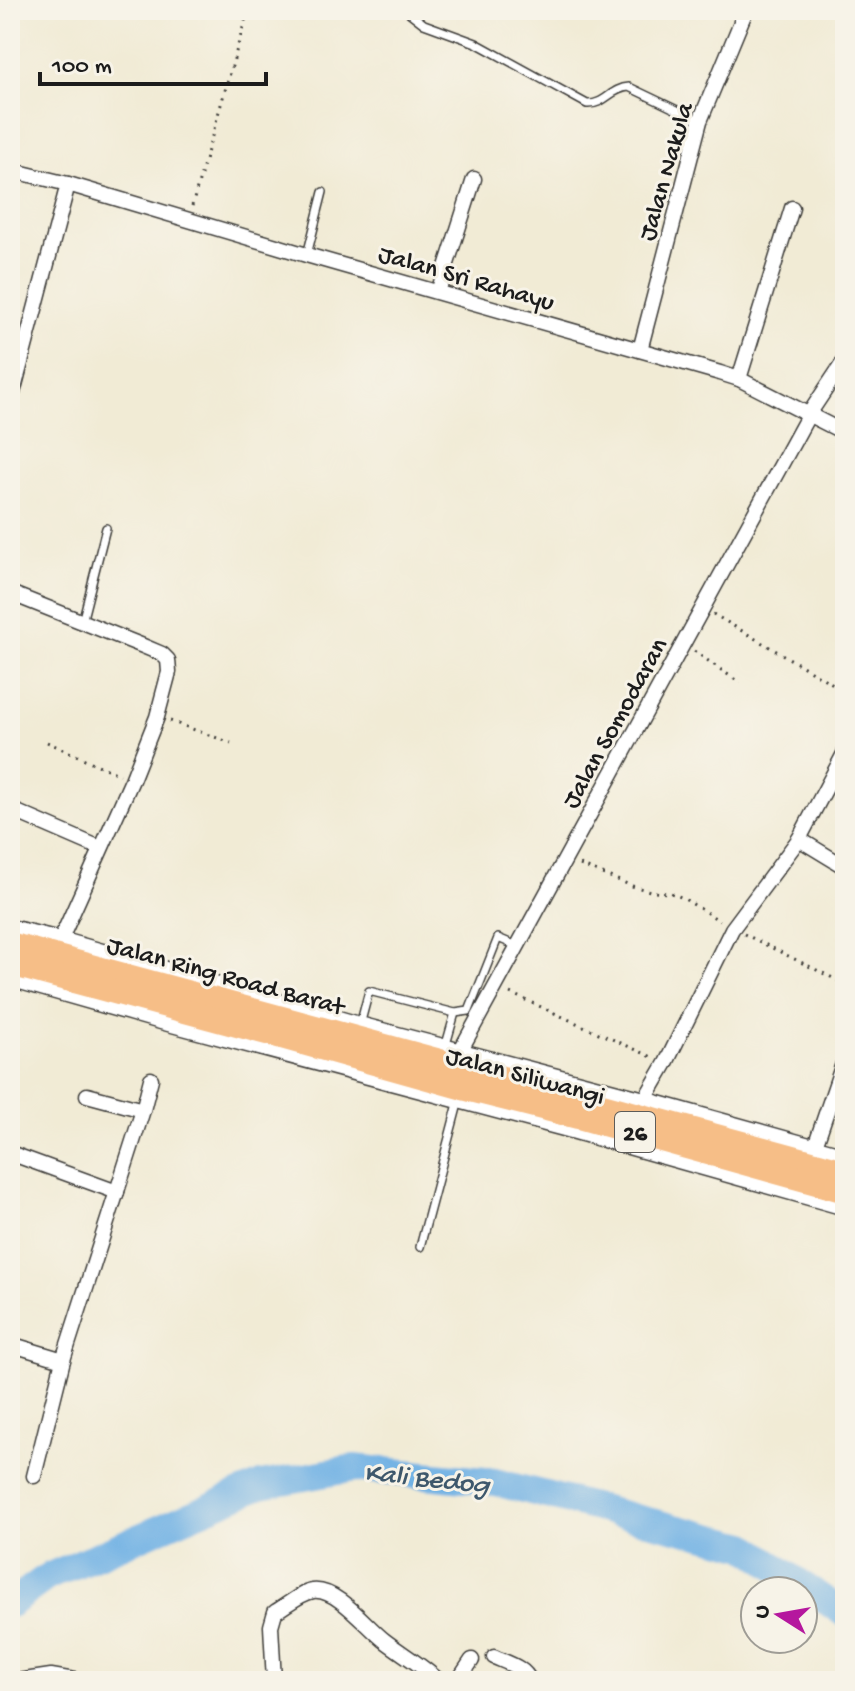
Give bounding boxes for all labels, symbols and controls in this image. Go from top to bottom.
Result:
scale bar [40,36,266,86]
text: 100 m [51,53,112,82]
street label: Jalan Nakula [634,98,703,245]
street label: Jalan Sri Rahayu [374,240,557,320]
street label: Jalan Somodaran [557,633,677,815]
street label: Jalan Ring Road Barat [103,932,349,1026]
street label: Jalan Siliwangi [442,1042,608,1114]
road number: 26 [615,1112,655,1152]
water label: Kali Bedog [362,1458,493,1504]
north arrow [739,1575,819,1655]
text: U [749,1603,777,1621]

